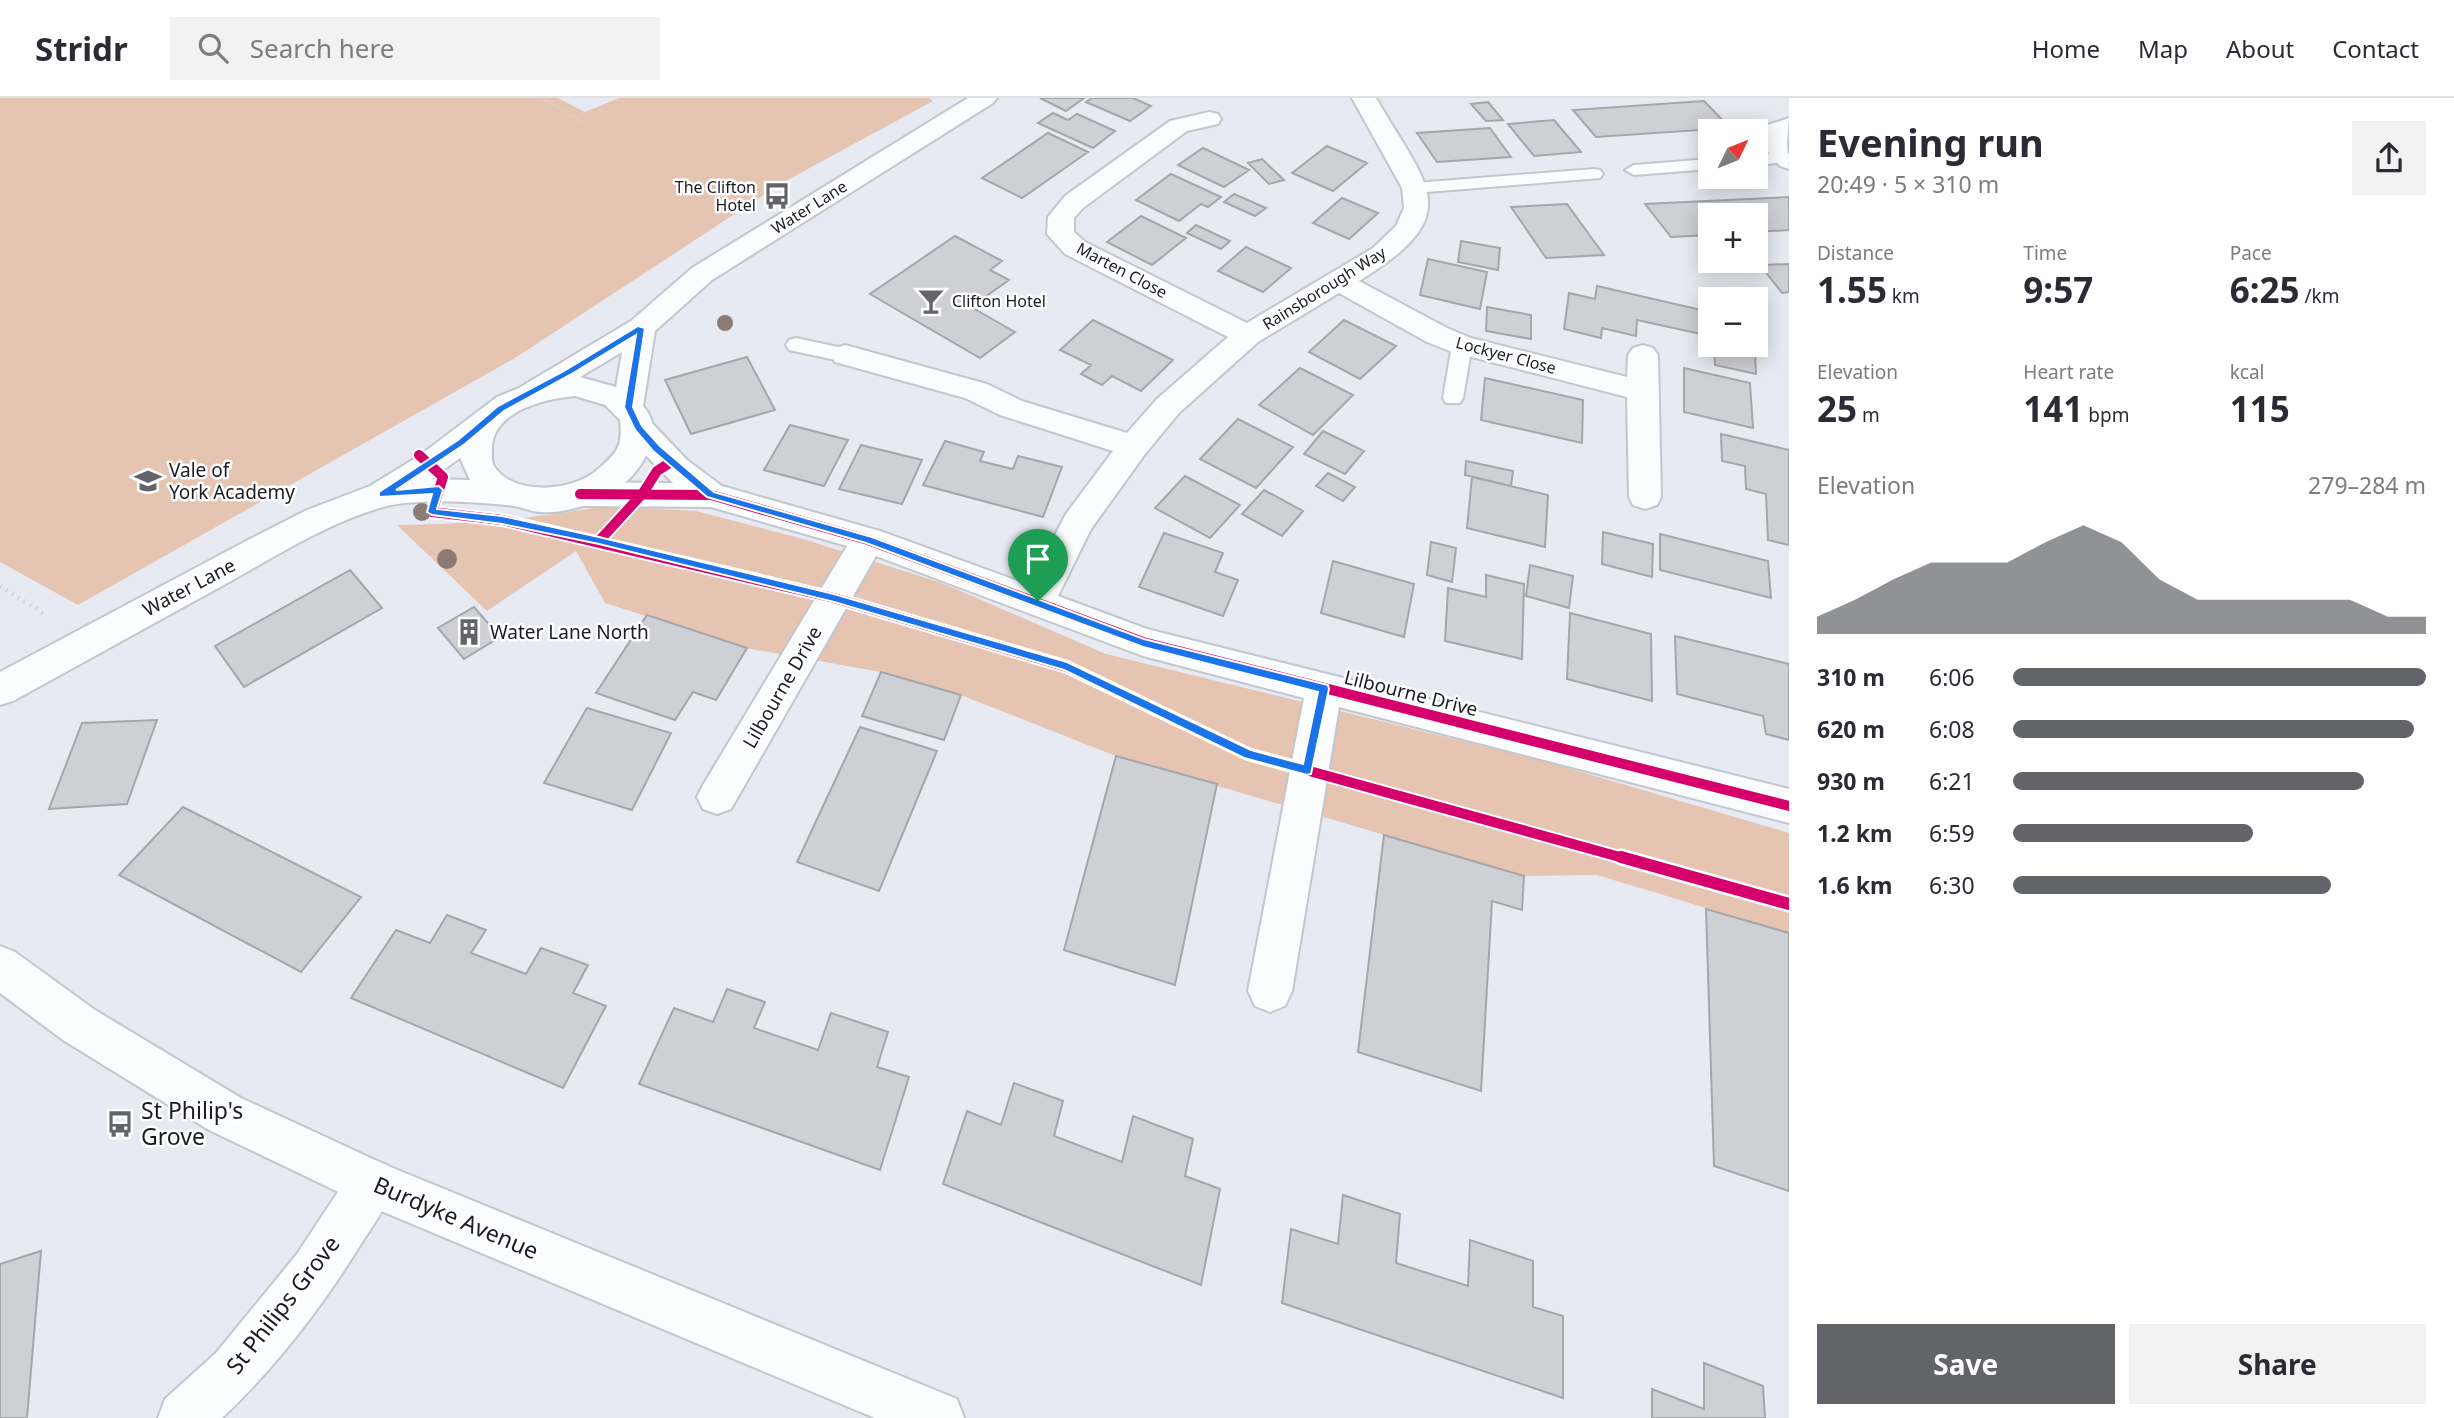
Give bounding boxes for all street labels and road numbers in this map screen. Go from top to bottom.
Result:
street label: Water Lane [767,175,851,239]
street label: Marten Close [1073,237,1171,303]
street label: Rainsborough Way [1258,241,1391,335]
street label: Lockyer Close [1453,331,1559,379]
street label: Water Lane [138,552,240,622]
street label: Lilbourne Drive [737,621,827,753]
street label: Lilbourne Drive [1341,664,1481,722]
street label: Burdyke Avenue [369,1168,544,1266]
street label: St Philips Grove [218,1228,347,1380]

